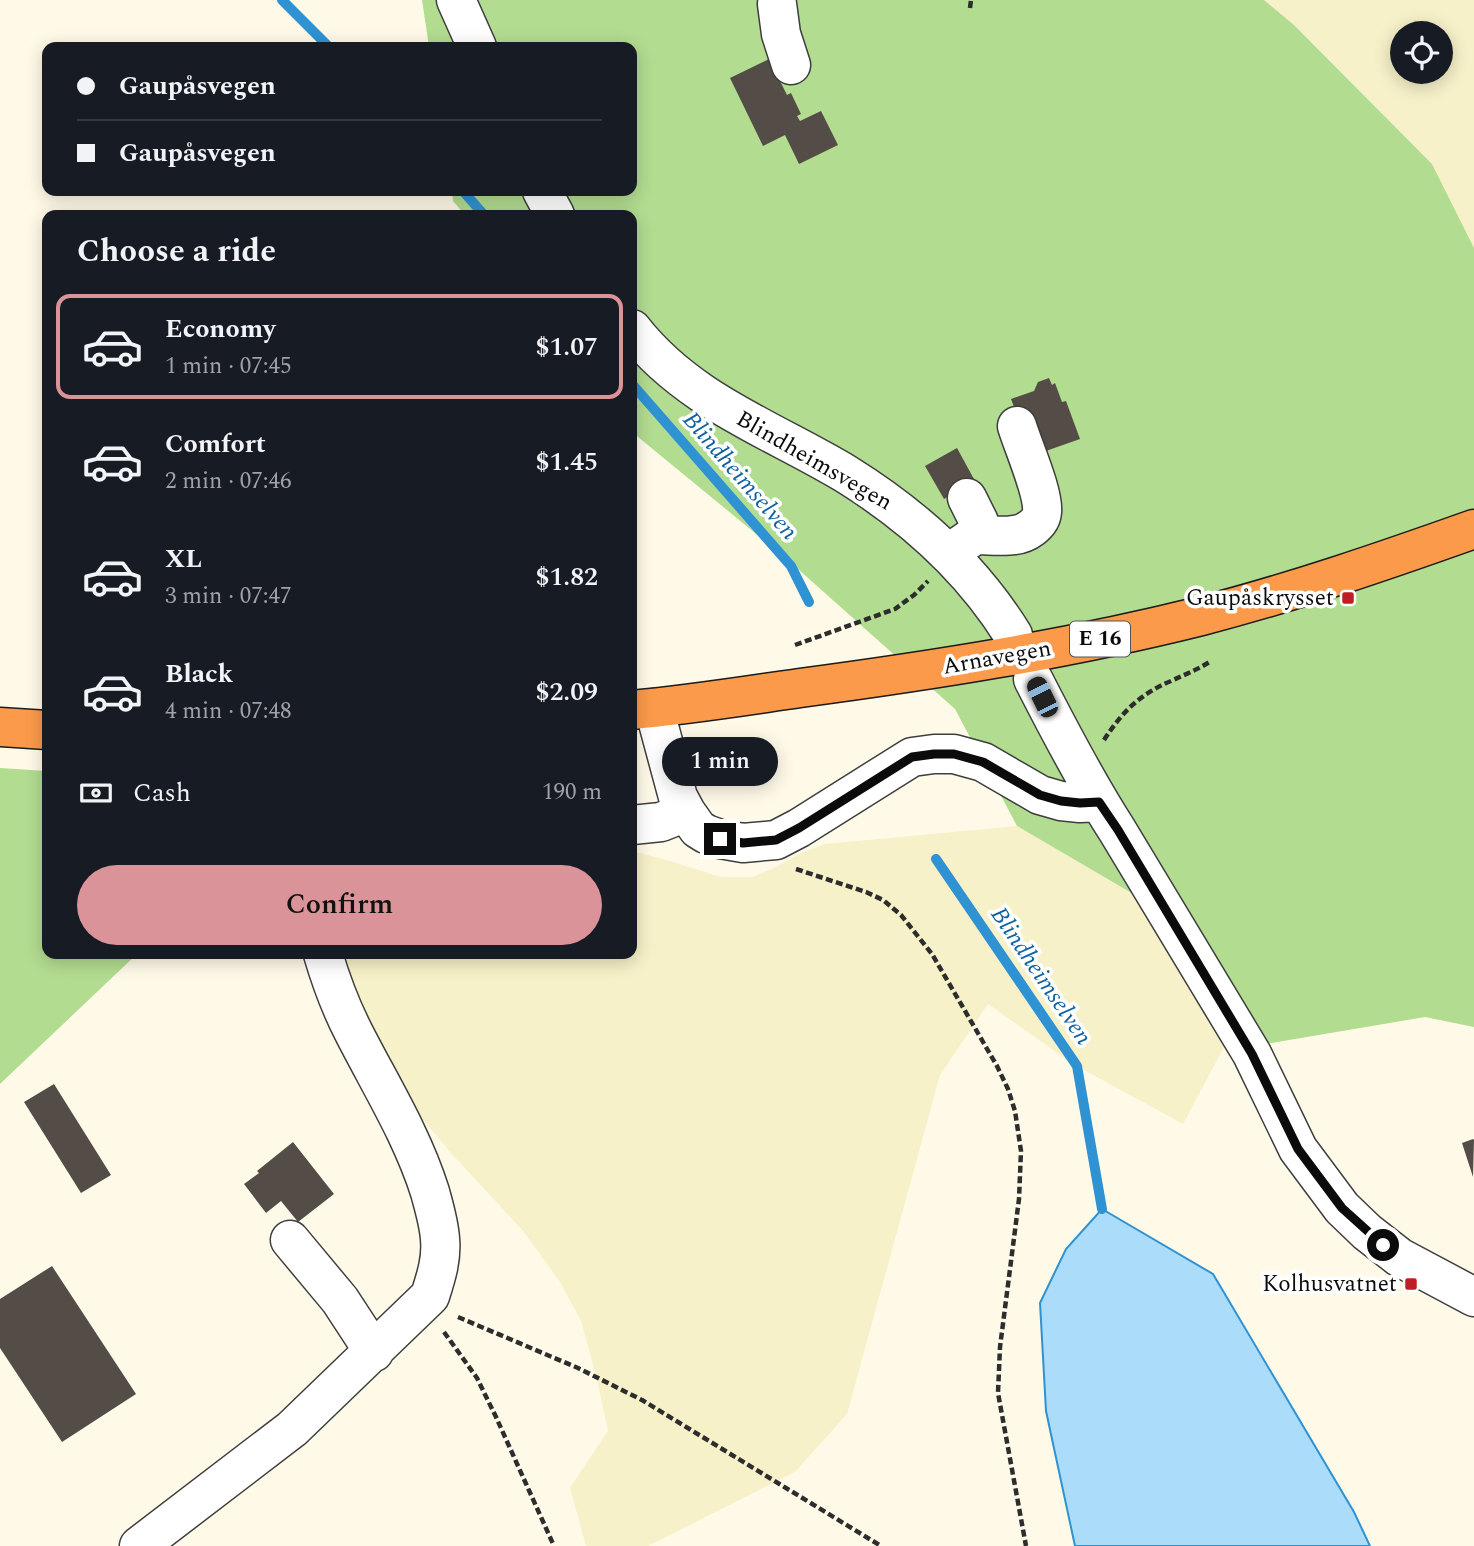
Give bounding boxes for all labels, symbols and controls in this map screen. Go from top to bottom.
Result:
map controls [1390,21,1453,84]
button: locate [1390,21,1453,84]
text: Gaupåsvegen [119,66,276,106]
text: Gaupåsvegen [119,133,276,173]
text: Choose a ride [77,227,276,276]
text: Economy [165,309,275,349]
icon: car [81,315,144,378]
text: $1.07 [535,327,598,367]
text: 1 min · 07:45 [165,349,292,384]
street label: Blindheimsvegen [729,402,899,520]
water label: Blindheimselven [674,404,806,549]
text: Comfort [165,424,266,464]
icon: car [81,430,144,493]
text: $1.45 [535,442,598,482]
text: 2 min · 07:46 [165,464,292,499]
text: XL [165,539,202,579]
icon: car [81,545,144,608]
text: $1.82 [535,557,598,597]
text: 3 min · 07:47 [165,579,292,614]
place label: Gaupåskrysset [1186,581,1334,616]
marker: Gaupåskrysset [1340,590,1356,606]
road number: E 16 [1070,622,1130,656]
street label: Arnavegen [940,631,1054,685]
text: Black [165,654,233,694]
icon: car [81,660,144,723]
text: $2.09 [535,672,598,712]
car [1024,674,1061,720]
text: 4 min · 07:48 [165,694,292,729]
callout: 1 min [662,738,778,786]
text: 1 min [690,744,750,779]
text: Cash [133,773,191,813]
icon: cash [77,774,115,812]
text: 190 m [542,775,602,810]
route end [704,823,736,855]
button: Confirm [77,865,602,945]
water label: Blindheimselven [981,899,1101,1053]
route start [1367,1229,1399,1261]
place label: Kolhusvatnet [1262,1267,1397,1302]
marker: Kolhusvatnet [1403,1276,1419,1292]

